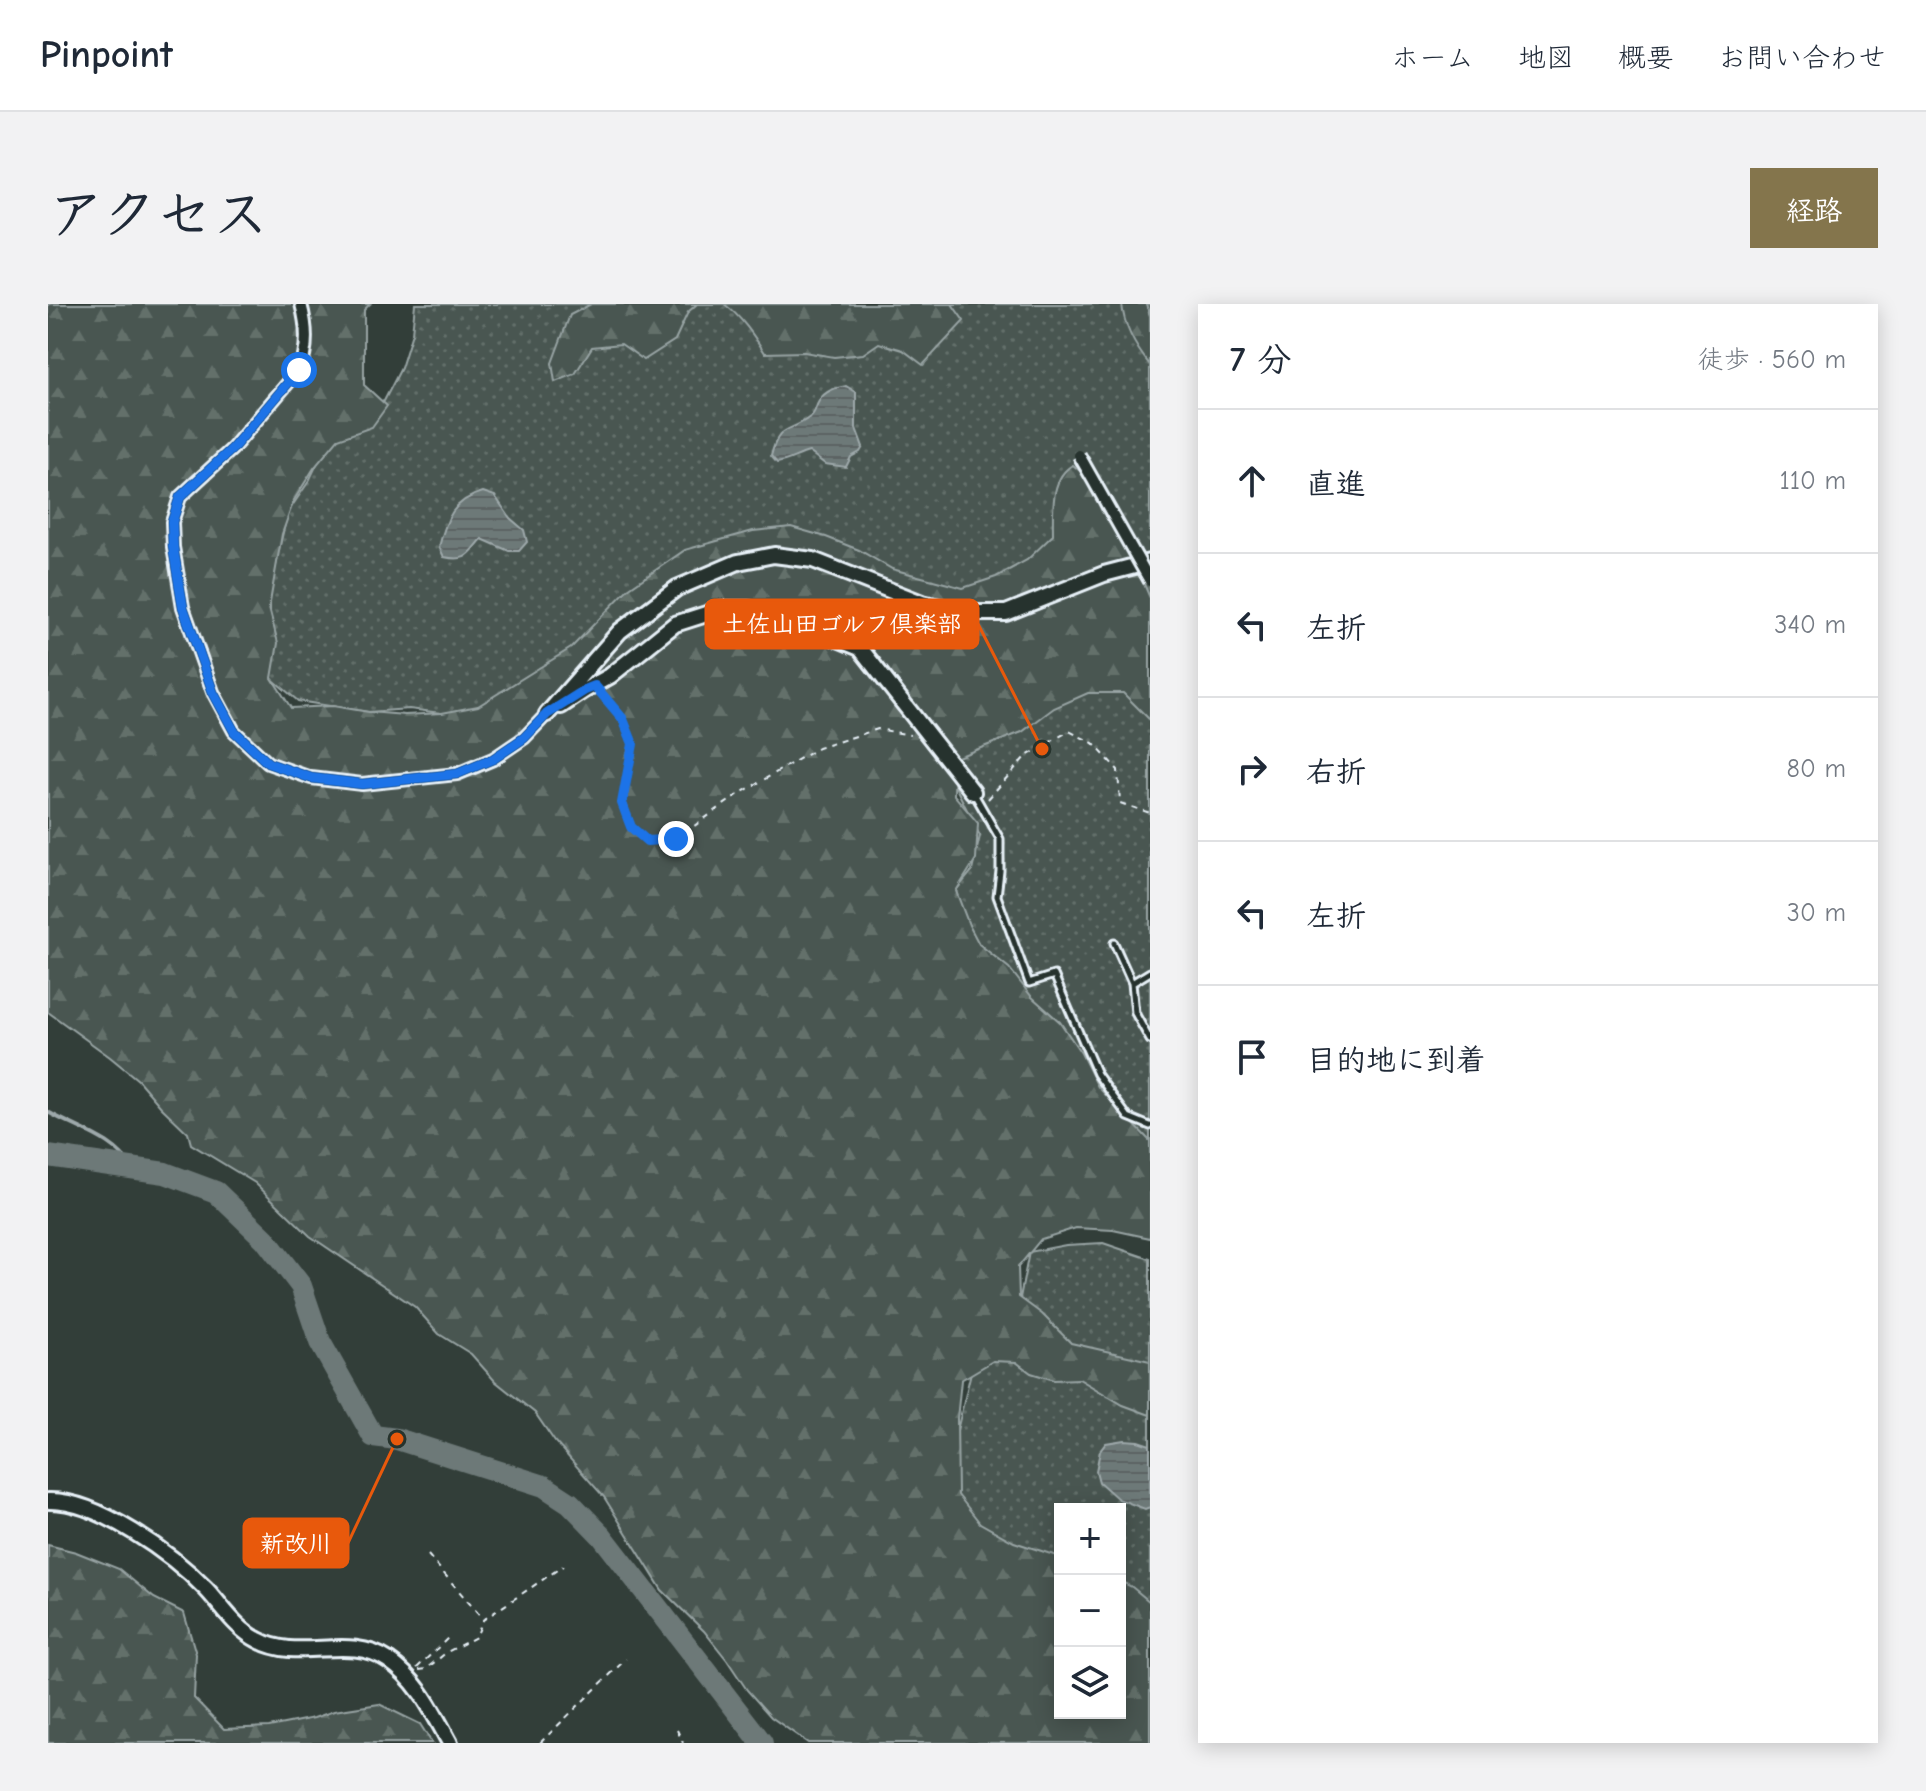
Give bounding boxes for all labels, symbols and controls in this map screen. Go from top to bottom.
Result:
text: Pinpoint [40,33,173,77]
text: ホーム [1391,42,1474,74]
text: 地図 [1518,42,1574,74]
text: 概要 [1618,42,1674,74]
text: お問い合わせ [1718,42,1886,74]
button: 経路 [1750,168,1878,248]
text: アクセス [48,183,269,247]
text: 7 分 [1230,340,1291,380]
text: 徒歩 · 560 m [1698,345,1846,375]
route start [281,352,317,388]
icon: ahead [1230,459,1274,503]
text: 110 m [1779,466,1846,496]
text: 直進 [1306,467,1366,502]
callout: 土佐山田ゴルフ倶楽部 [706,600,978,648]
icon: left [1230,603,1274,647]
text: 土佐山田ゴルフ倶楽部 [722,610,962,638]
text: 340 m [1774,610,1846,640]
text: 左折 [1306,611,1366,646]
icon: right [1230,747,1274,791]
text: 80 m [1787,754,1846,784]
text: 右折 [1306,755,1366,790]
route end [658,821,694,857]
icon: left [1230,891,1274,935]
text: 30 m [1787,898,1846,928]
text: 左折 [1306,899,1366,934]
icon: arrive [1230,1035,1274,1079]
text: 目的地に到着 [1306,1043,1486,1078]
map controls [1054,1503,1126,1719]
button: + [1054,1503,1126,1575]
callout: 新改川 [244,1519,348,1567]
text: 新改川 [260,1530,332,1558]
button: − [1054,1575,1126,1647]
button: layers [1054,1647,1126,1719]

